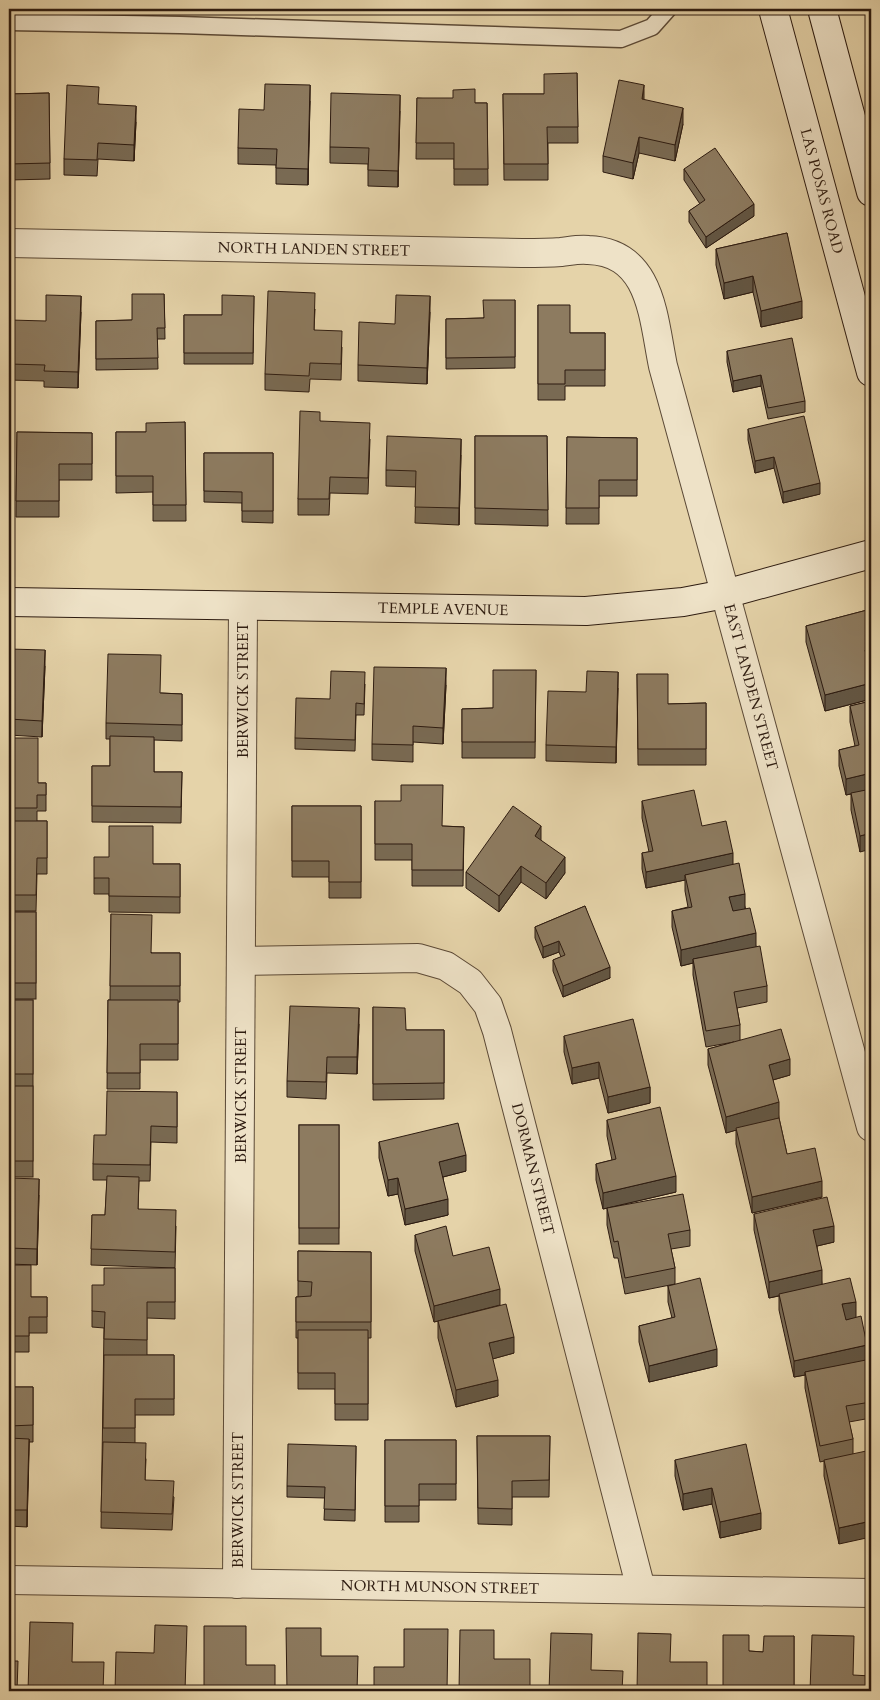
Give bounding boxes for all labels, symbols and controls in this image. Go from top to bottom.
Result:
street label: LAS POSAS ROAD [796,126,848,256]
street label: NORTH LANDEN STREET [217,237,411,261]
street label: TEMPLE AVENUE [377,598,509,620]
street label: EAST LANDEN STREET [719,601,783,773]
street label: BERWICK STREET [233,622,253,758]
street label: BERWICK STREET [231,1027,251,1163]
street label: DORMAN STREET [507,1101,559,1237]
street label: BERWICK STREET [228,1432,248,1568]
street label: NORTH MUNSON STREET [341,1575,539,1599]

